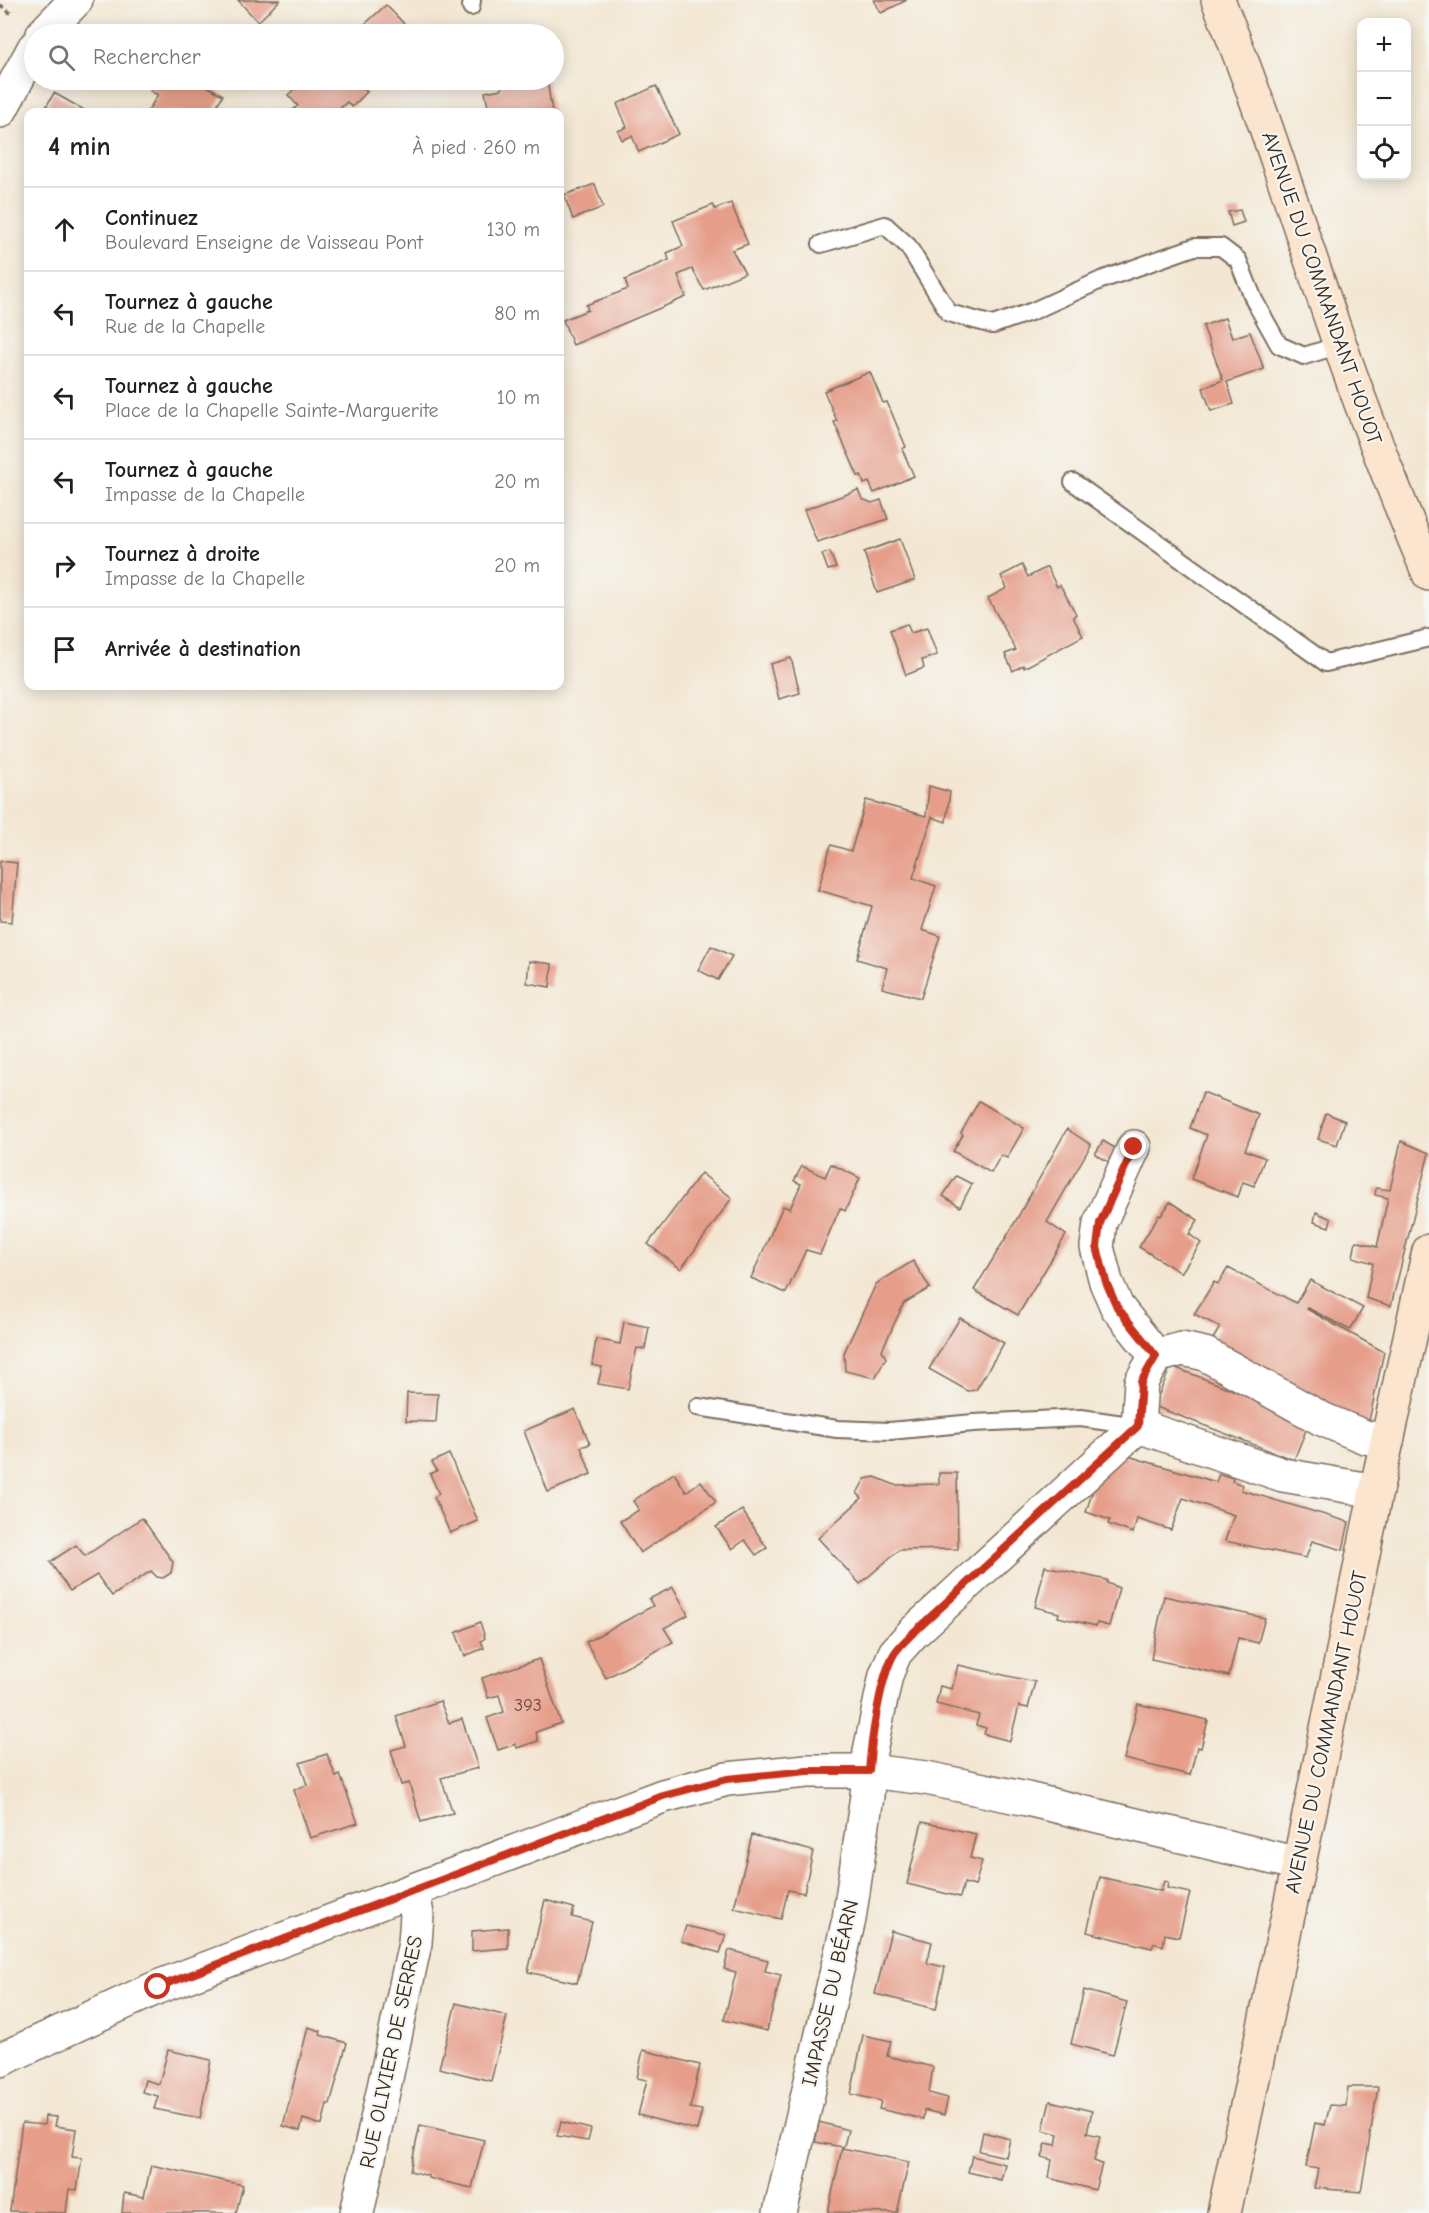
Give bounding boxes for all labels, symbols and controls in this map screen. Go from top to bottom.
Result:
map controls [1357,18,1411,180]
button: + [1357,18,1411,72]
search box [24,24,564,90]
icon: search [45,41,78,74]
text: Rechercher [93,44,201,70]
button: − [1357,72,1411,126]
button: locate [1357,126,1411,180]
street label: AVENUE DU COMMANDANT HOUOT [1257,128,1387,448]
text: 4 min [48,132,111,162]
text: À pied · 260 m [412,136,540,159]
text: Continuez [105,205,198,231]
icon: ahead [48,213,81,246]
text: 130 m [487,218,540,241]
text: Boulevard Enseigne de Vaisseau Pont [105,231,423,254]
text: Tournez à gauche [105,289,273,315]
icon: left [48,297,81,330]
text: 80 m [494,302,540,325]
text: Rue de la Chapelle [105,315,265,338]
text: Tournez à gauche [105,373,273,399]
icon: left [48,381,81,414]
text: 10 m [497,386,540,409]
text: Place de la Chapelle Sainte-Marguerite [105,399,438,422]
text: Tournez à gauche [105,457,273,483]
icon: left [48,465,81,498]
text: 20 m [494,470,540,493]
text: Impasse de la Chapelle [105,483,305,506]
text: Tournez à droite [105,541,260,567]
icon: right [48,549,81,582]
text: 20 m [494,554,540,577]
text: Impasse de la Chapelle [105,567,305,590]
icon: arrive [48,633,81,666]
text: Arrivée à destination [105,636,301,662]
route end [1120,1133,1146,1159]
street label: AVENUE DU COMMANDANT HOUOT [1280,1568,1372,1896]
house number: 393 [514,1695,542,1716]
street label: IMPASSE DU BÉARN [797,1897,863,2089]
street label: RUE OLIVIER DE SERRES [355,1934,427,2170]
route start [144,1973,170,1999]

